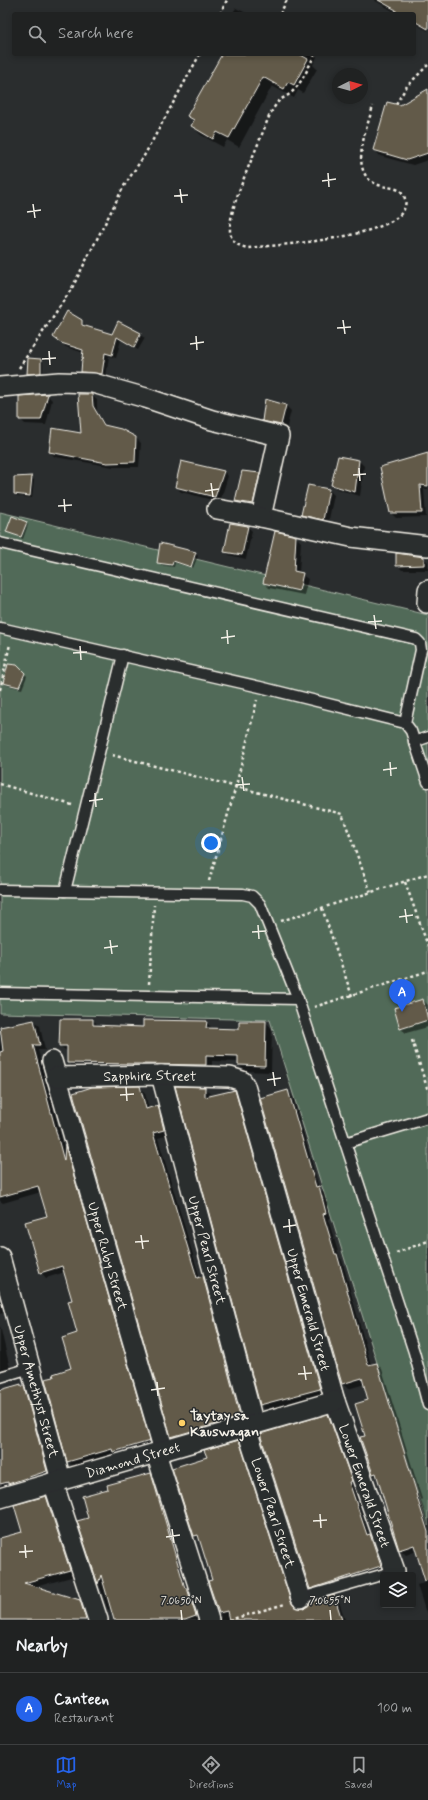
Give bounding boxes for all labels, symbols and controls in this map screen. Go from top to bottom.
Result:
search box [12,12,416,56]
icon: search [26,23,48,45]
text: Search here [58,24,134,44]
north arrow [332,68,368,104]
your location [201,833,221,853]
pin: A [389,979,415,1012]
street label: Sapphire Street [103,1067,197,1086]
street label: Upper Pearl Street [183,1194,230,1307]
street label: Upper Ruby Street [83,1200,131,1314]
street label: Upper Emerald Street [282,1246,334,1373]
street label: Upper Amethyst Street [9,1323,63,1460]
place label: Taytay sa Kauswagan [190,1407,259,1442]
marker: Taytay sa Kauswagan [177,1418,187,1428]
street label: Lower Emerald Street [334,1422,394,1550]
street label: Diamond Street [84,1438,182,1483]
street label: Lower Pearl Street [247,1456,299,1571]
map controls [380,1572,416,1608]
button: layers [380,1572,416,1608]
text: 7.0650°N [161,1594,202,1608]
text: 7.0655°N [309,1594,351,1608]
text: Nearby [16,1635,68,1657]
text: Canteen [54,1690,109,1710]
text: A [25,1700,33,1717]
text: 100 m [377,1700,412,1717]
text: Restaurant [54,1710,114,1727]
tab: Map [55,1754,77,1792]
tab: Directions [188,1754,234,1792]
tab: Saved [345,1754,372,1792]

